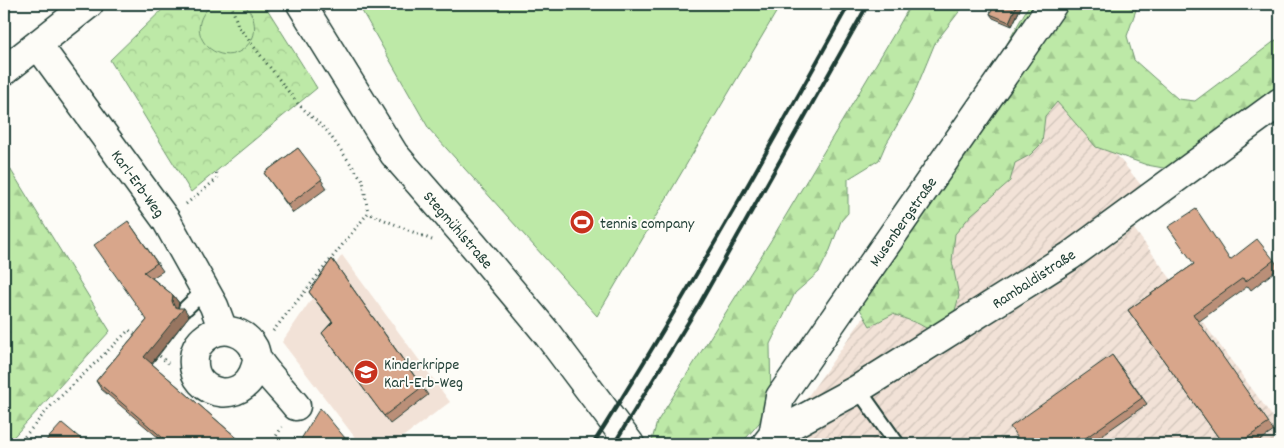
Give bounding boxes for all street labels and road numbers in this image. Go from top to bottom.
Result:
street label: Karl-Erb-Weg [104,146,169,223]
street label: Musenbergstraße [864,173,944,272]
street label: Stegmühlstraße [417,187,498,275]
street label: Rambaldistraße [988,244,1081,316]

